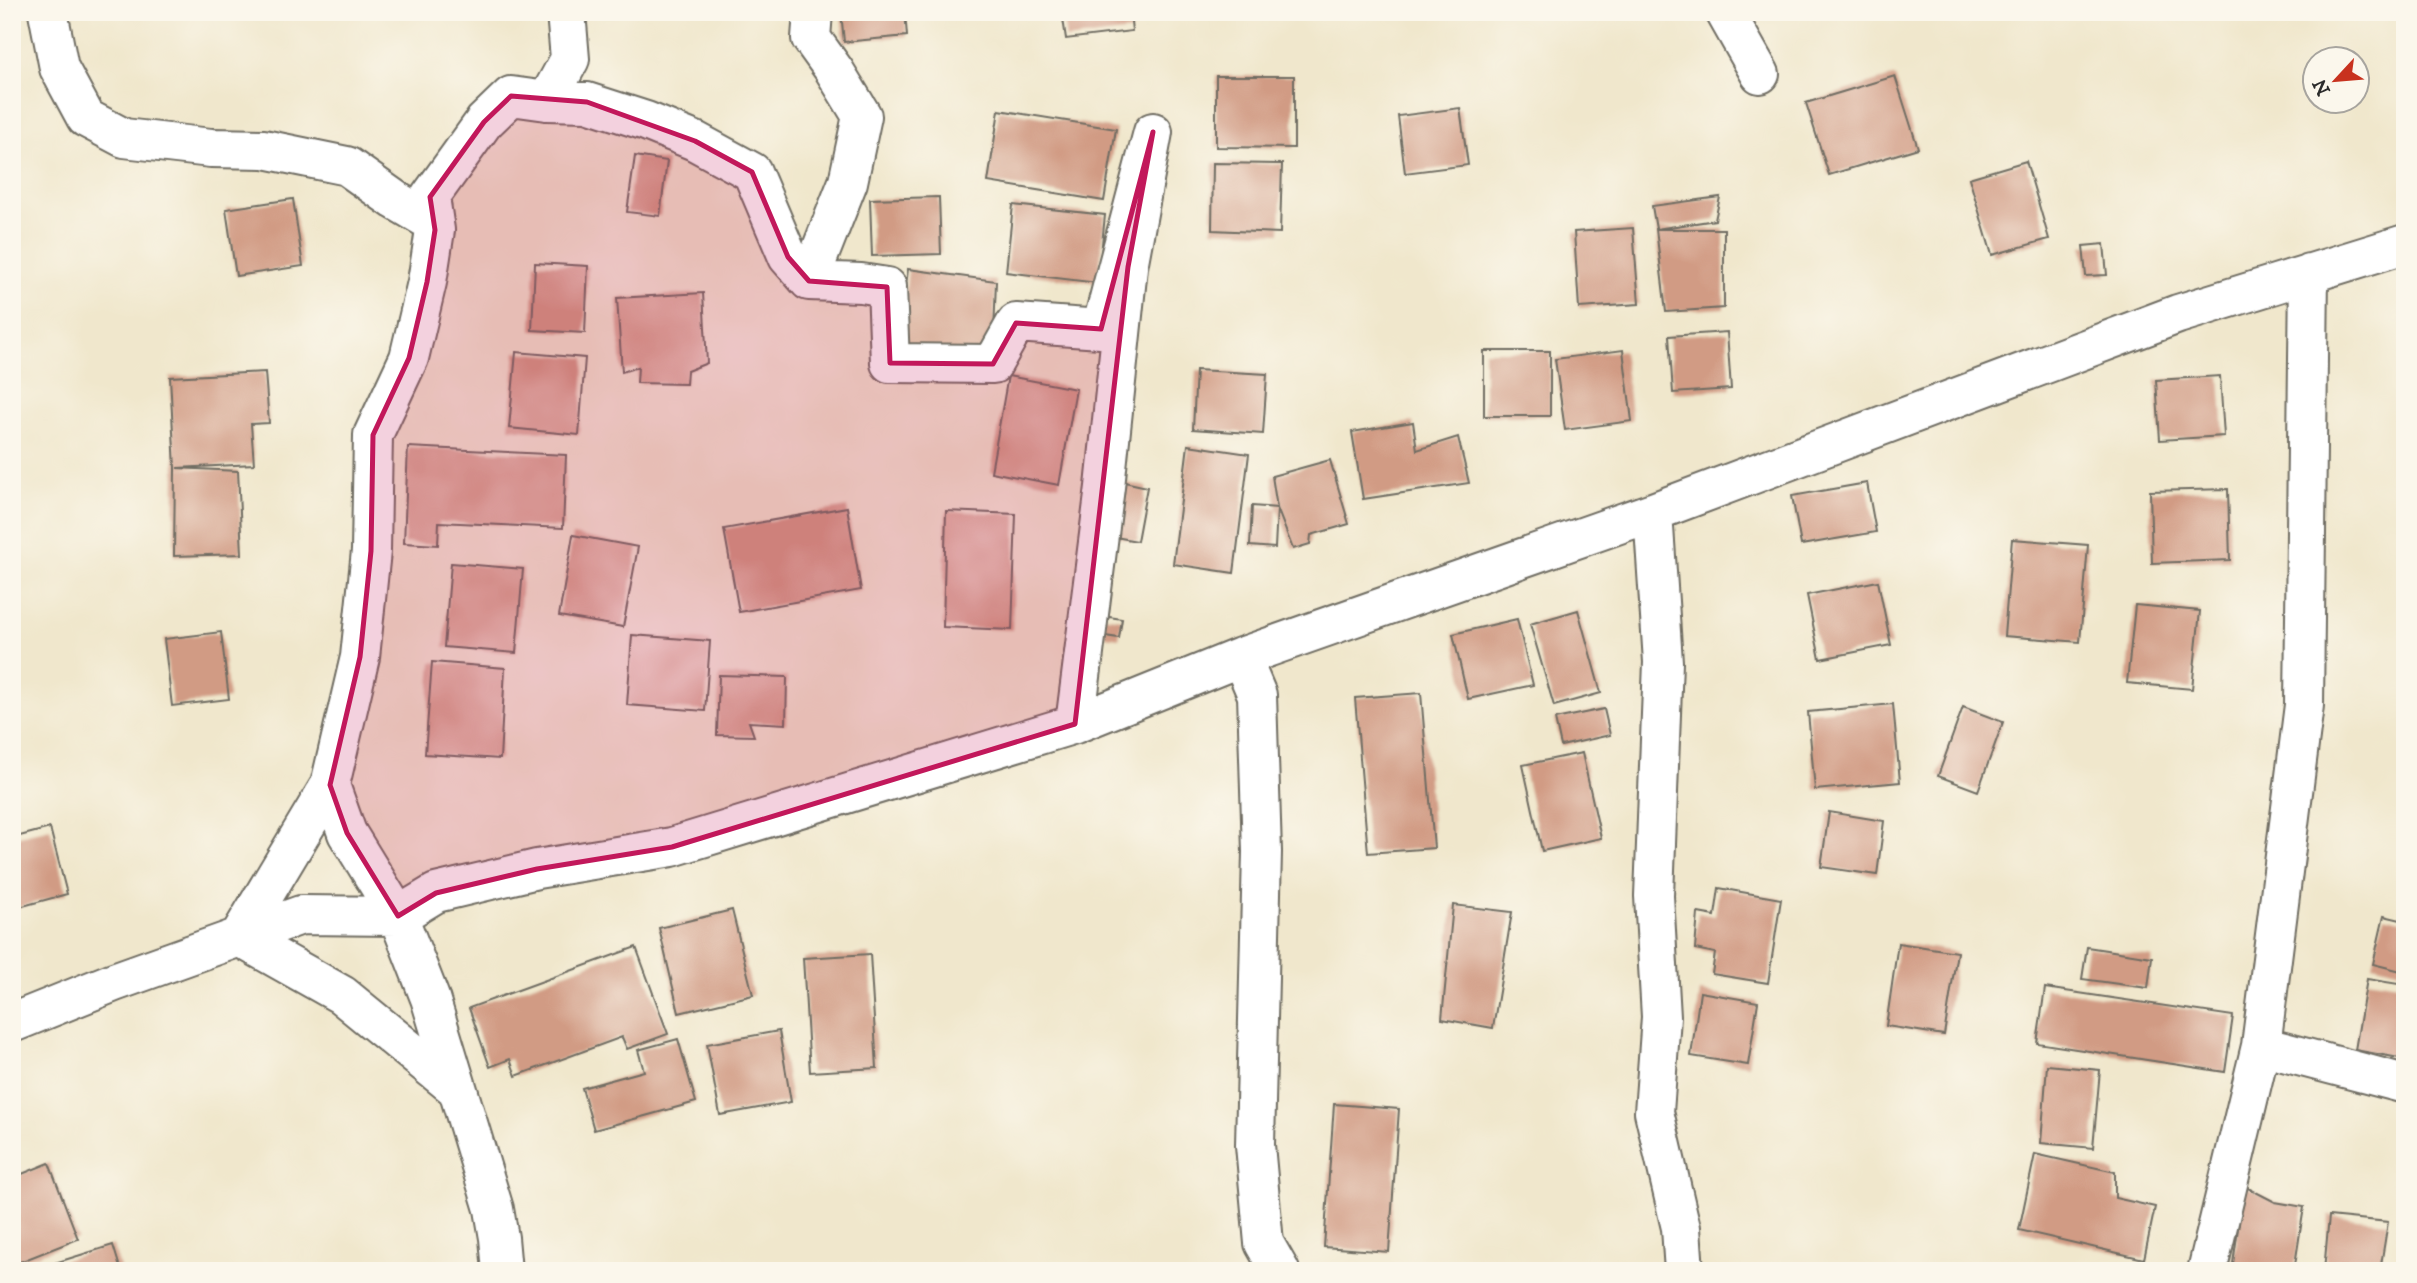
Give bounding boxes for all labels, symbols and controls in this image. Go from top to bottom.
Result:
north arrow [2302,46,2372,116]
text: N [2308,74,2336,99]

